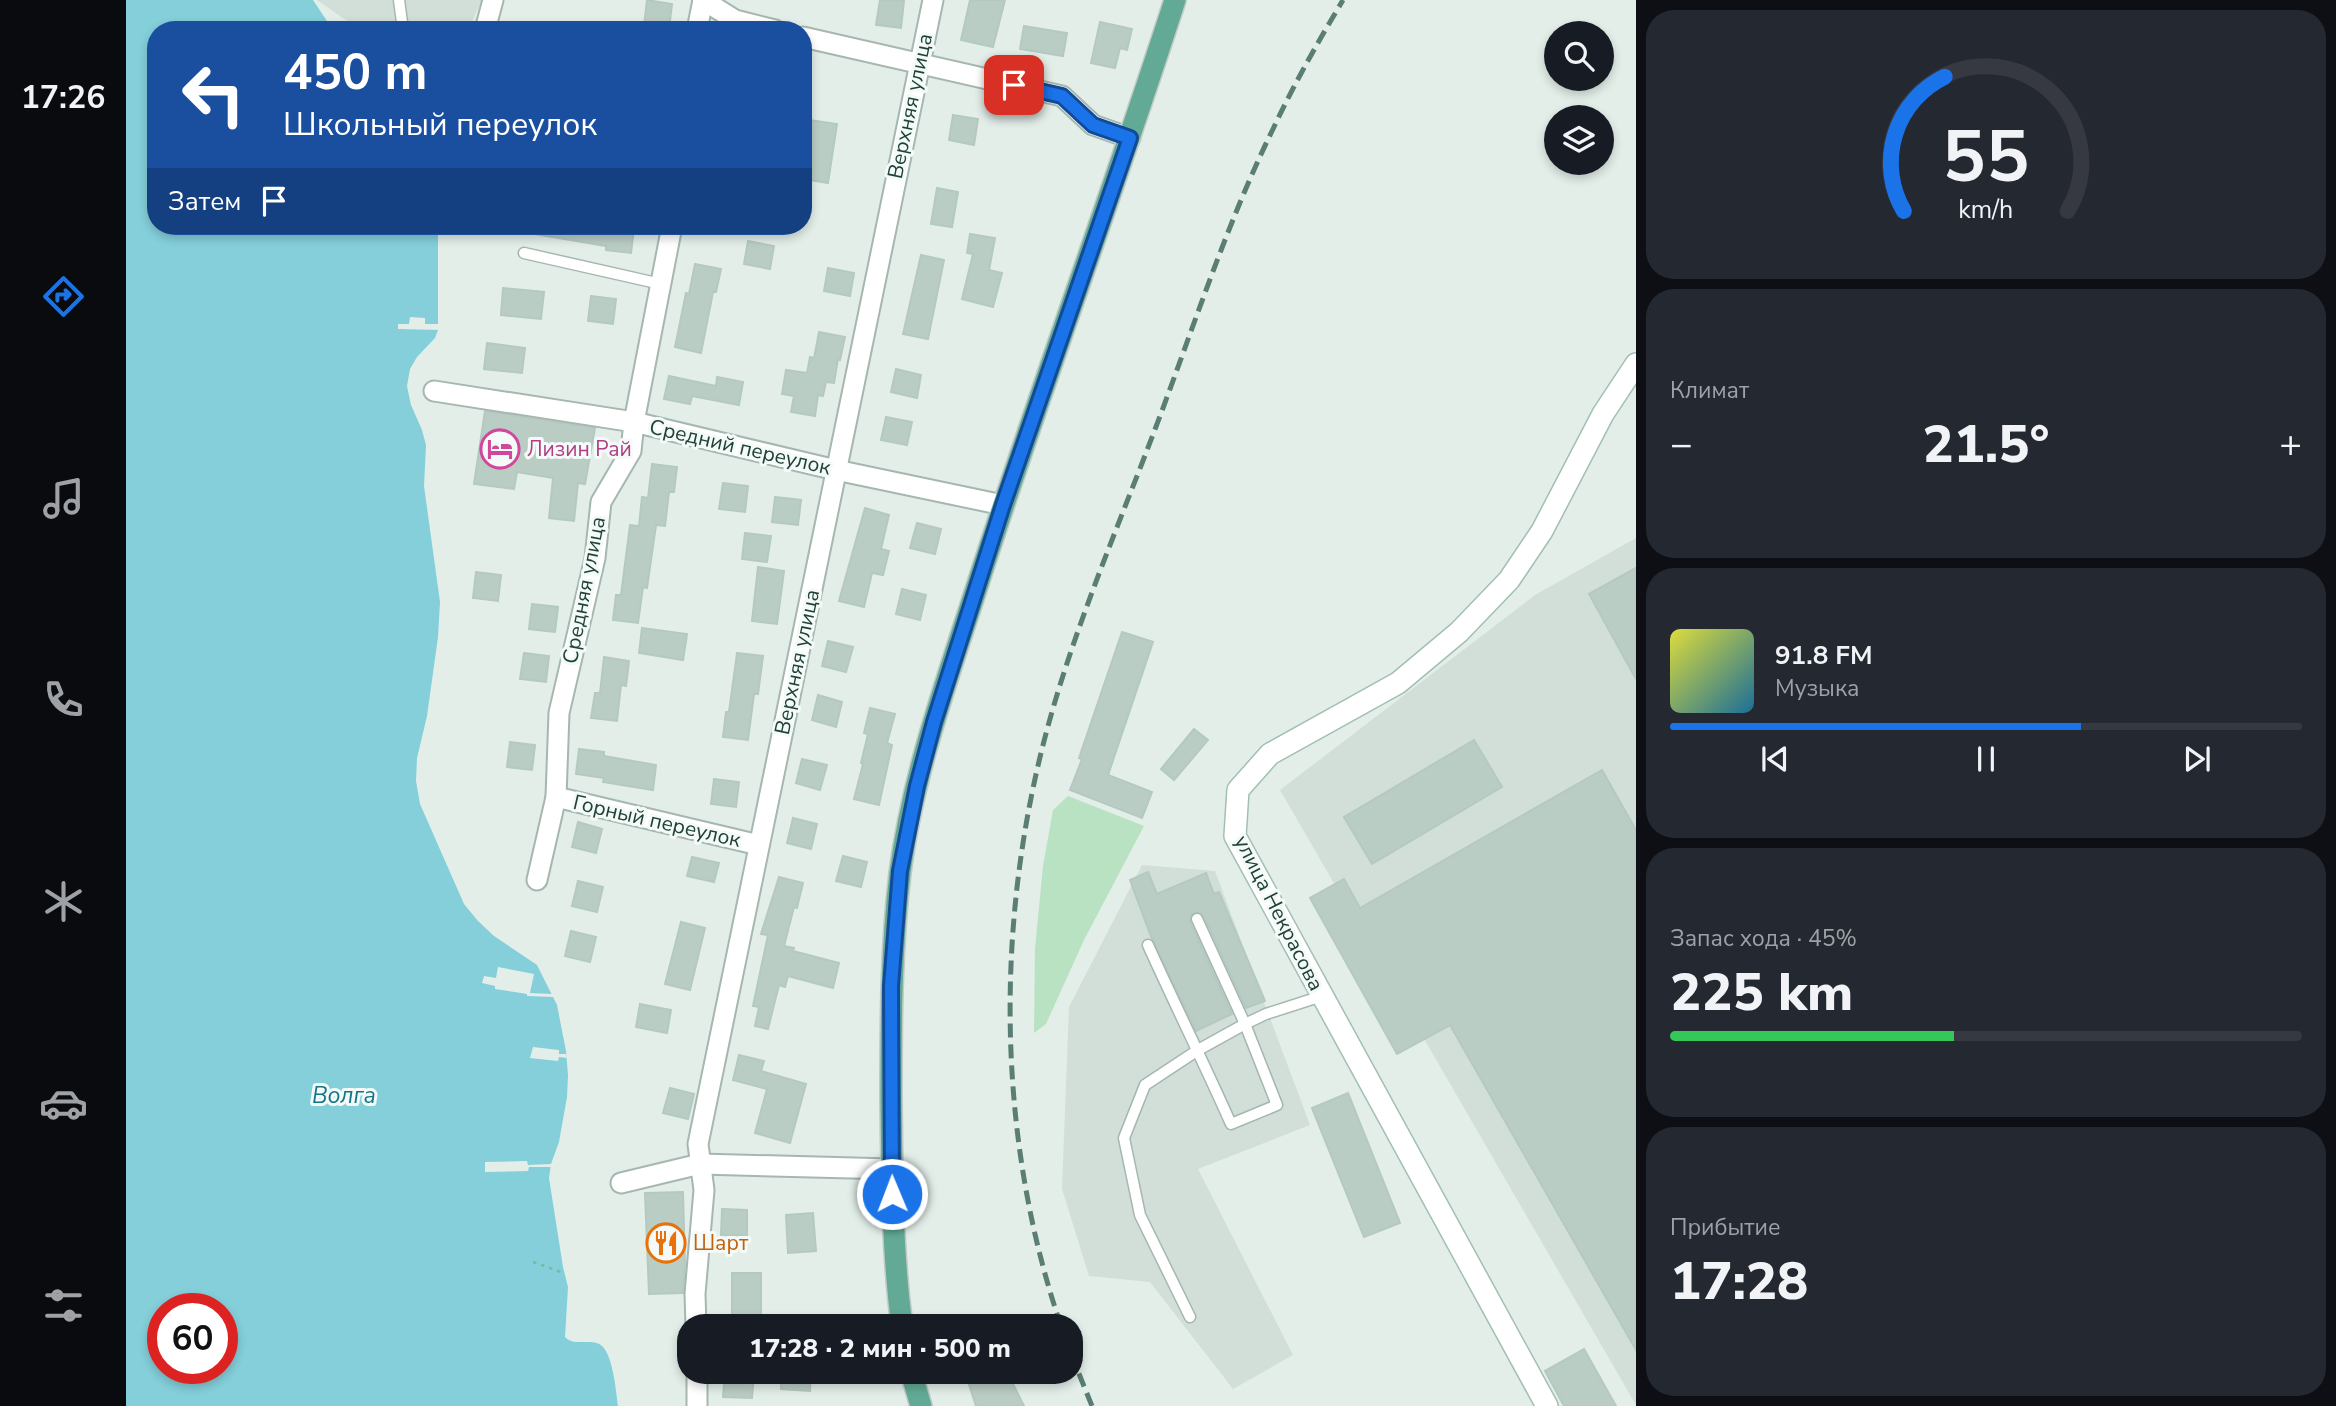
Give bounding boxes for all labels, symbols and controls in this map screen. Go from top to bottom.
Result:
map controls [1544,21,1614,175]
button: search [1544,21,1614,91]
street label: Верхняя улица [881,31,939,181]
text: 450 m [283,39,427,106]
icon: left [168,49,259,140]
pin [984,55,1044,115]
icon: arrive [995,66,1033,104]
text: 17:26 [21,76,105,119]
text: Школьный переулок [283,103,597,146]
button: layers [1544,105,1614,175]
text: 55 [1942,107,2030,207]
icon: arrive [255,182,293,220]
text: Затем [168,184,241,219]
text: km/h [1958,192,2014,226]
icon: directions [39,272,88,321]
text: Климат [1670,375,1749,406]
text: 21.5° [1922,409,2050,480]
street label: Средний переулок [647,413,834,482]
text: − [1670,419,1693,470]
text: + [2279,419,2302,470]
hotel icon: Лизин Рай [479,428,521,470]
place label: Лизин Рай [527,435,632,463]
icon: music [39,474,88,523]
street label: Средняя улица [556,514,612,666]
street label: Верхняя улица [768,587,826,737]
text: 91.8 FM [1775,638,1872,673]
text: Музыка [1775,673,1859,704]
icon: phone [39,675,88,724]
icon: previous [1756,740,1794,778]
icon: pause [1967,740,2005,778]
icon: next [2178,740,2216,778]
street label: Горный переулок [570,788,744,854]
street label: улица Некрасова [1228,831,1330,995]
icon: climate [39,877,88,926]
text: Запас хода · 45% [1670,923,1857,954]
text: 225 km [1670,957,1853,1028]
icon: car [39,1079,88,1128]
water label: Волга [312,1080,376,1111]
position arrow [855,1157,929,1231]
text: Прибытие [1670,1212,1780,1243]
restaurant icon: Шарт [645,1222,687,1264]
place label: Шарт [693,1229,749,1257]
text: 17:28 [1670,1246,1808,1317]
icon: filters [39,1281,88,1330]
speed limit sign: 60 [147,1293,238,1384]
text: 17:28 · 2 мин · 500 m [749,1331,1011,1366]

